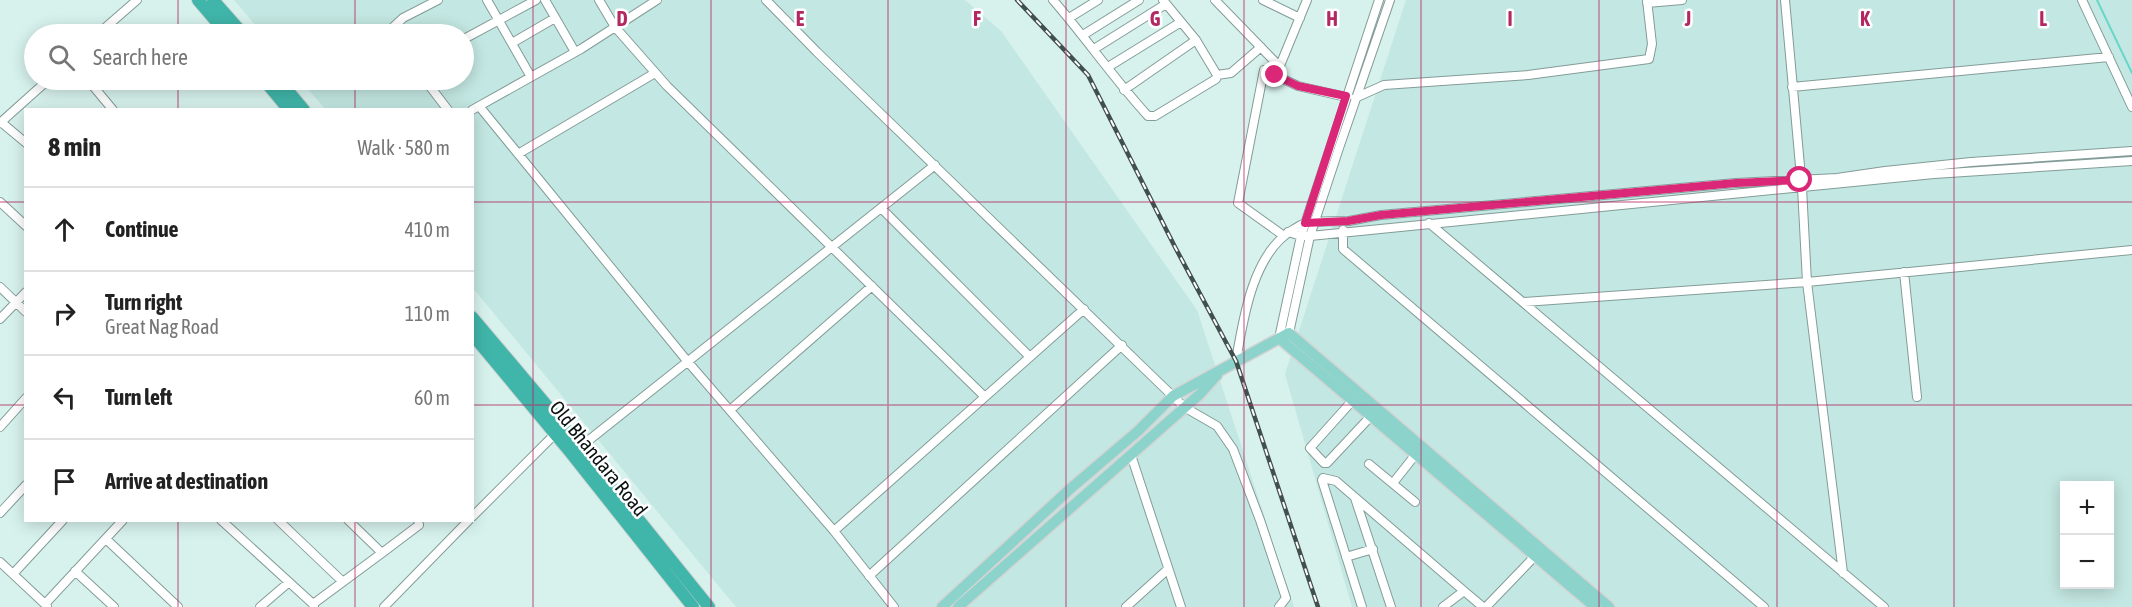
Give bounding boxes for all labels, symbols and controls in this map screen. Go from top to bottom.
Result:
text: D [616,7,628,30]
text: E [796,7,805,30]
text: F [973,7,981,30]
text: G [1150,7,1161,30]
text: H [1326,7,1338,30]
text: I [1507,7,1513,30]
text: J [1684,7,1691,30]
text: K [1860,7,1870,30]
text: L [2039,7,2047,30]
search box [24,24,474,90]
icon: search [45,41,78,74]
text: Search here [93,44,188,70]
route end [1261,61,1287,87]
text: 8 min [48,132,101,162]
text: Walk · 580 m [358,136,450,159]
route start [1786,166,1812,192]
icon: ahead [48,213,81,246]
text: Continue [105,216,179,242]
text: 410 m [405,218,450,241]
text: Turn right [105,289,182,315]
icon: right [48,297,81,330]
text: 110 m [405,302,450,325]
text: Great Nag Road [105,315,219,338]
icon: left [48,381,81,414]
text: Turn left [105,384,172,410]
text: 60 m [414,386,450,409]
street label: Old Bhandara Road [545,396,653,520]
icon: arrive [48,465,81,498]
text: Arrive at destination [105,468,268,494]
map controls [2060,481,2114,589]
button: + [2060,481,2114,535]
button: − [2060,535,2114,589]

